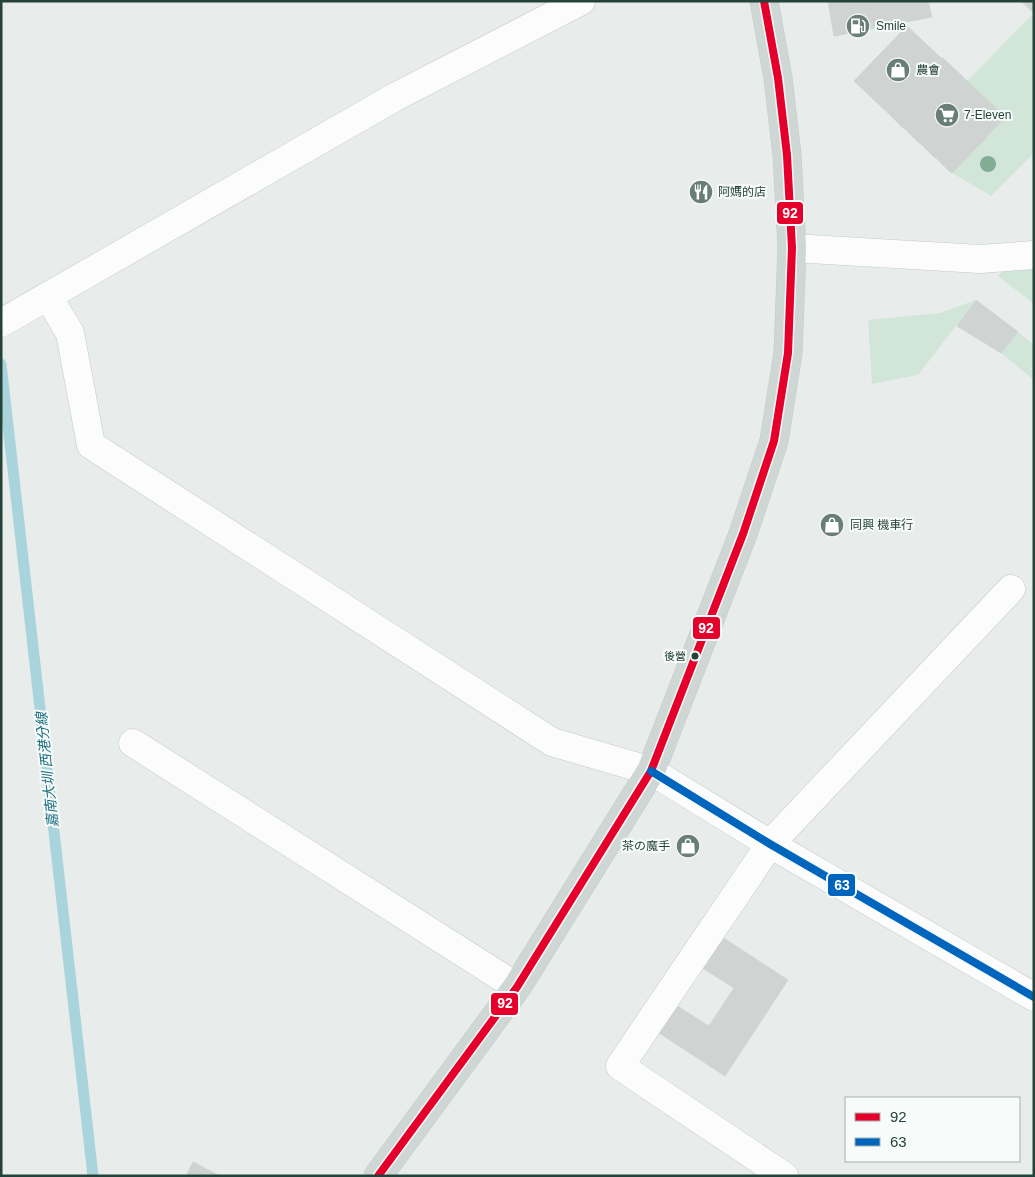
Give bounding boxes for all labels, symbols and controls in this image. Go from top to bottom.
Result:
fuel station icon: Smile [845,13,871,39]
place label: Smile [876,19,906,33]
shop icon: 農會 [885,57,911,83]
place label: 農會 [916,63,940,77]
supermarket icon: 7-Eleven [934,102,960,128]
place label: 7-Eleven [964,108,1011,122]
restaurant icon: 阿媽的店 [688,179,714,205]
place label: 阿媽的店 [718,185,766,199]
line badge: 92 [776,201,804,225]
text: 92 [782,205,798,221]
shop icon: 同興 機車行 [819,512,845,538]
place label: 同興 機車行 [850,518,913,532]
line badge: 92 [692,616,721,640]
text: 92 [698,620,714,636]
place label: 後營 [664,650,686,662]
marker: 後營 [690,651,700,661]
water label: 嘉南大圳 西港分線 [33,710,61,828]
shop icon: 茶の魔手 [675,833,701,859]
place label: 茶の魔手 [622,839,670,853]
line badge: 63 [827,873,856,897]
text: 63 [834,877,850,893]
line badge: 92 [490,992,519,1016]
text: 92 [497,995,513,1011]
legend [845,1097,1020,1162]
text: 92 [890,1108,907,1125]
text: 63 [890,1133,907,1150]

